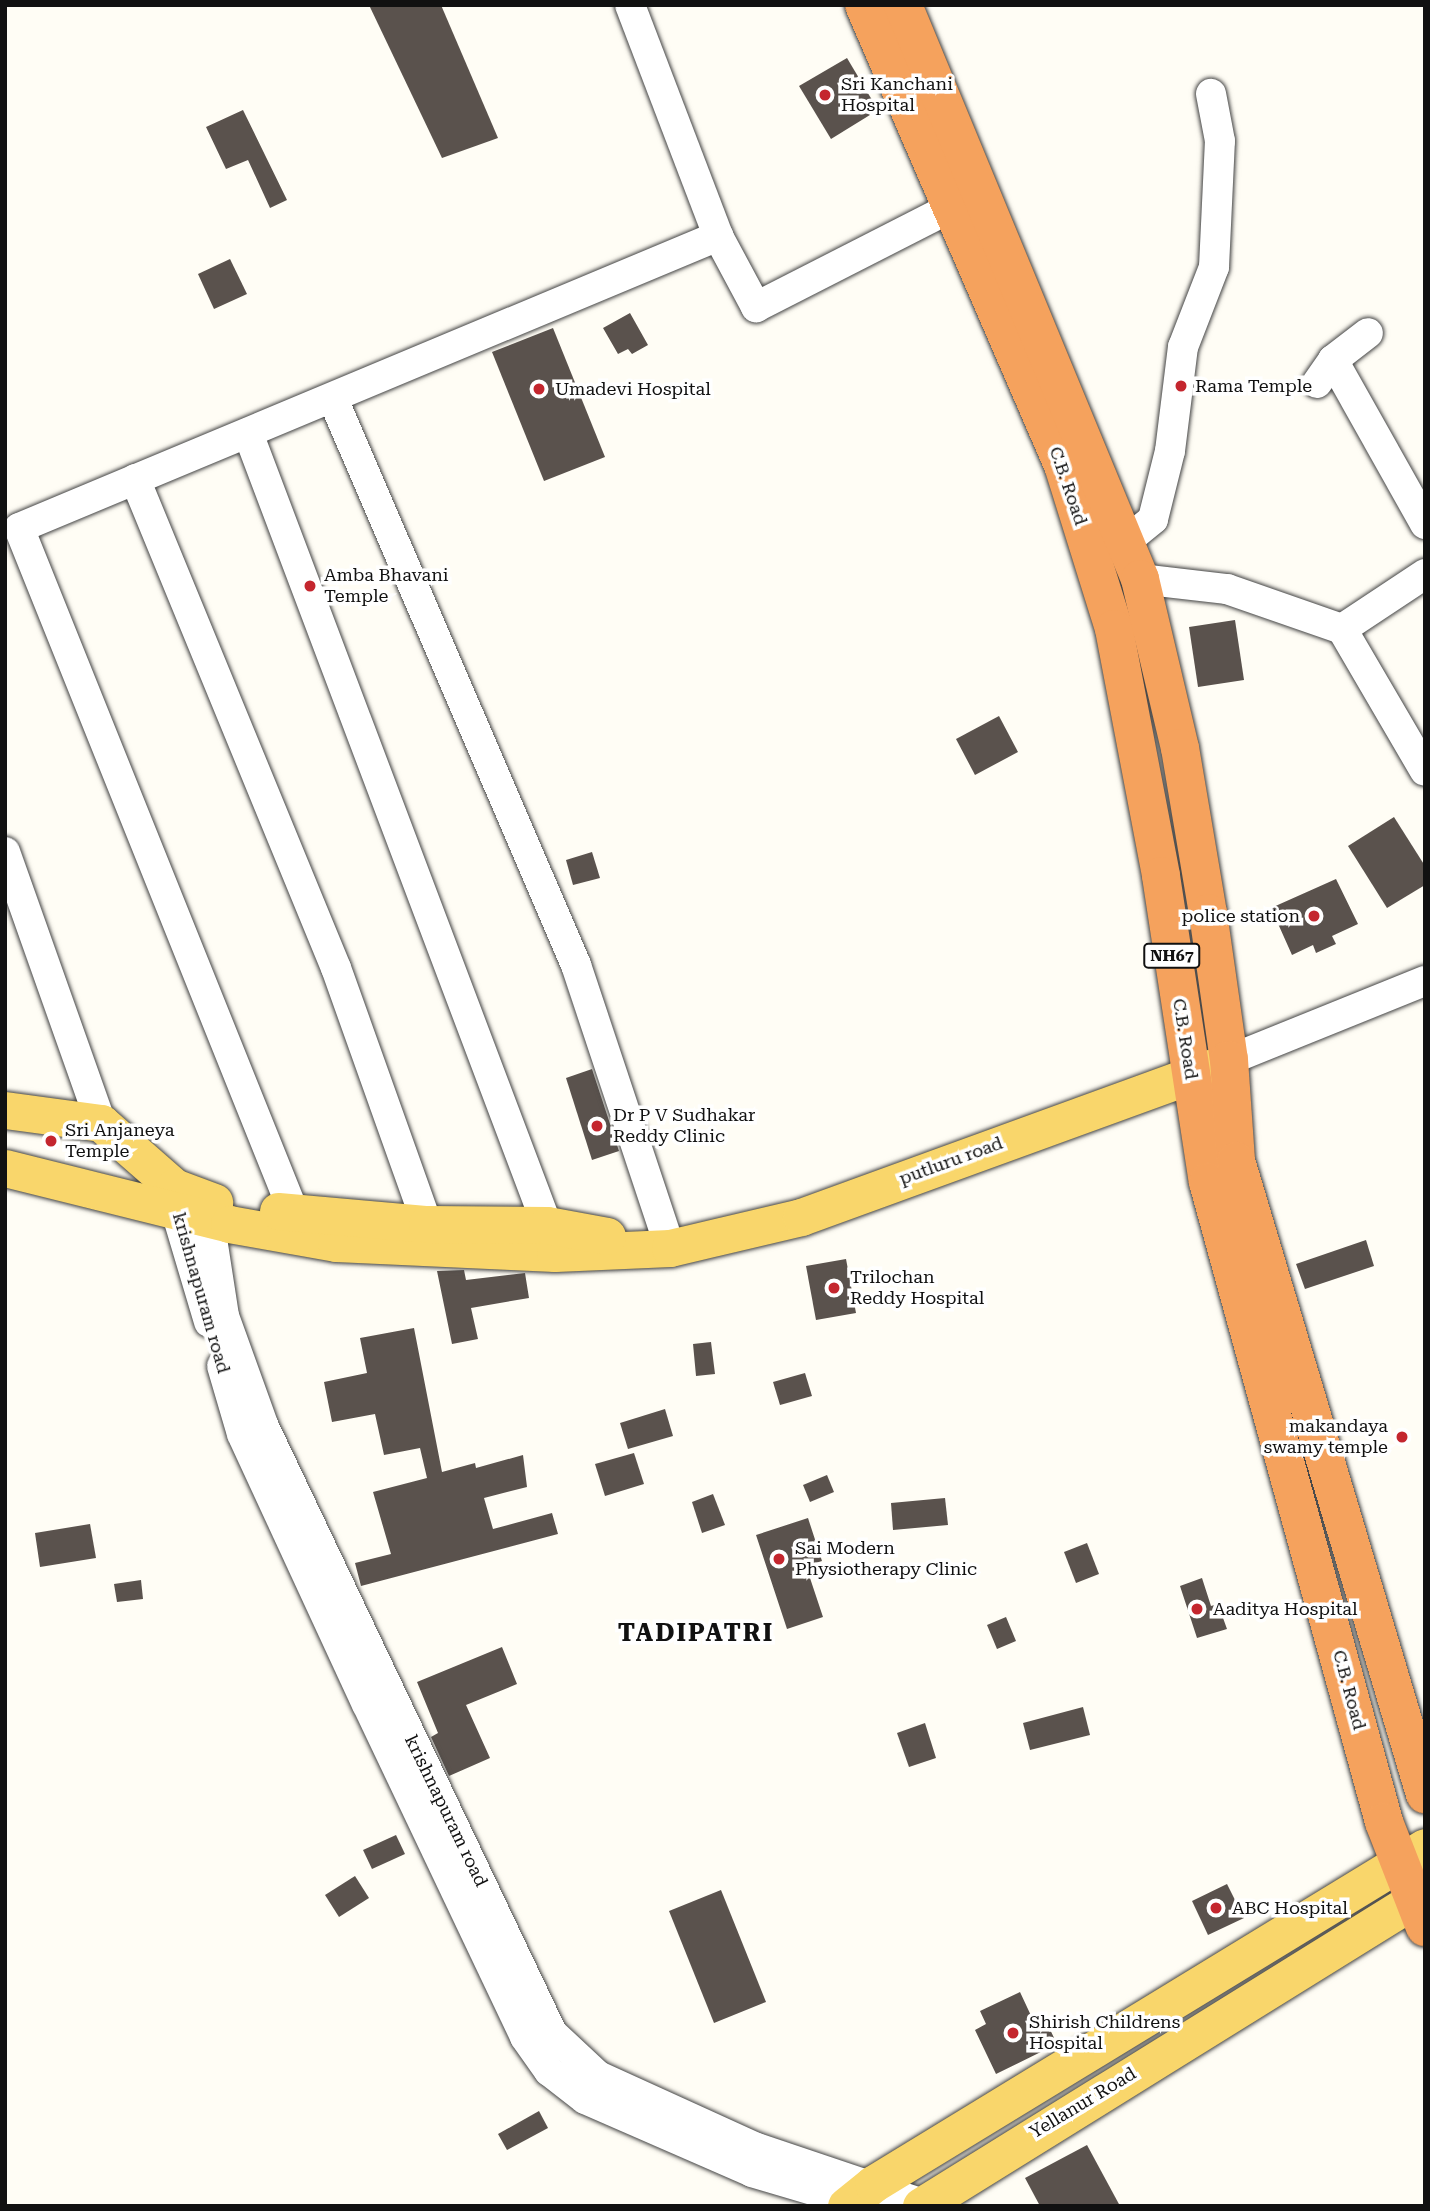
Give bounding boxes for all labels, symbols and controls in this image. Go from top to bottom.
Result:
place label: Sri Kanchani Hospital [841,74,953,116]
marker: Sri Kanchani Hospital [815,85,835,105]
place label: Rama Temple [1195,375,1312,397]
place label: Umadevi Hospital [555,378,711,400]
marker: Rama Temple [1173,378,1189,394]
marker: Umadevi Hospital [529,379,549,399]
street label: C.B. Road [1044,444,1092,528]
place label: Amba Bhavani Temple [324,565,449,608]
marker: Amba Bhavani Temple [302,578,318,594]
place label: police station [1182,905,1300,927]
marker: police station [1306,908,1322,924]
road number: NH67 [1142,944,1202,968]
street label: C.B. Road [1168,997,1202,1081]
place label: Dr P V Sudhakar Reddy Clinic [613,1105,755,1148]
marker: Dr P V Sudhakar Reddy Clinic [587,1116,607,1136]
place label: Sri Anjaneya Temple [65,1120,174,1162]
street label: putluru road [896,1132,1006,1190]
marker: Sri Anjaneya Temple [43,1133,59,1149]
street label: krishnapuram road [168,1210,234,1376]
place label: Trilochan Reddy Hospital [850,1267,984,1310]
marker: Trilochan Reddy Hospital [824,1278,844,1298]
place label: makandaya swamy temple [1264,1416,1388,1458]
marker: makandaya swamy temple [1394,1429,1410,1445]
place label: Sai Modern Physiotherapy Clinic [795,1538,977,1580]
marker: Sai Modern Physiotherapy Clinic [769,1549,789,1569]
place label: Aaditya Hospital [1213,1598,1358,1620]
marker: Aaditya Hospital [1187,1599,1207,1619]
district label: TADIPATRI [619,1620,773,1648]
street label: C.B. Road [1328,1648,1370,1732]
street label: krishnapuram road [400,1732,492,1890]
place label: ABC Hospital [1232,1897,1348,1919]
marker: ABC Hospital [1206,1898,1226,1918]
place label: Shirish Childrens Hospital [1029,2012,1180,2054]
marker: Shirish Childrens Hospital [1003,2023,1023,2043]
street label: Yellanur Road [1026,2063,1140,2143]

